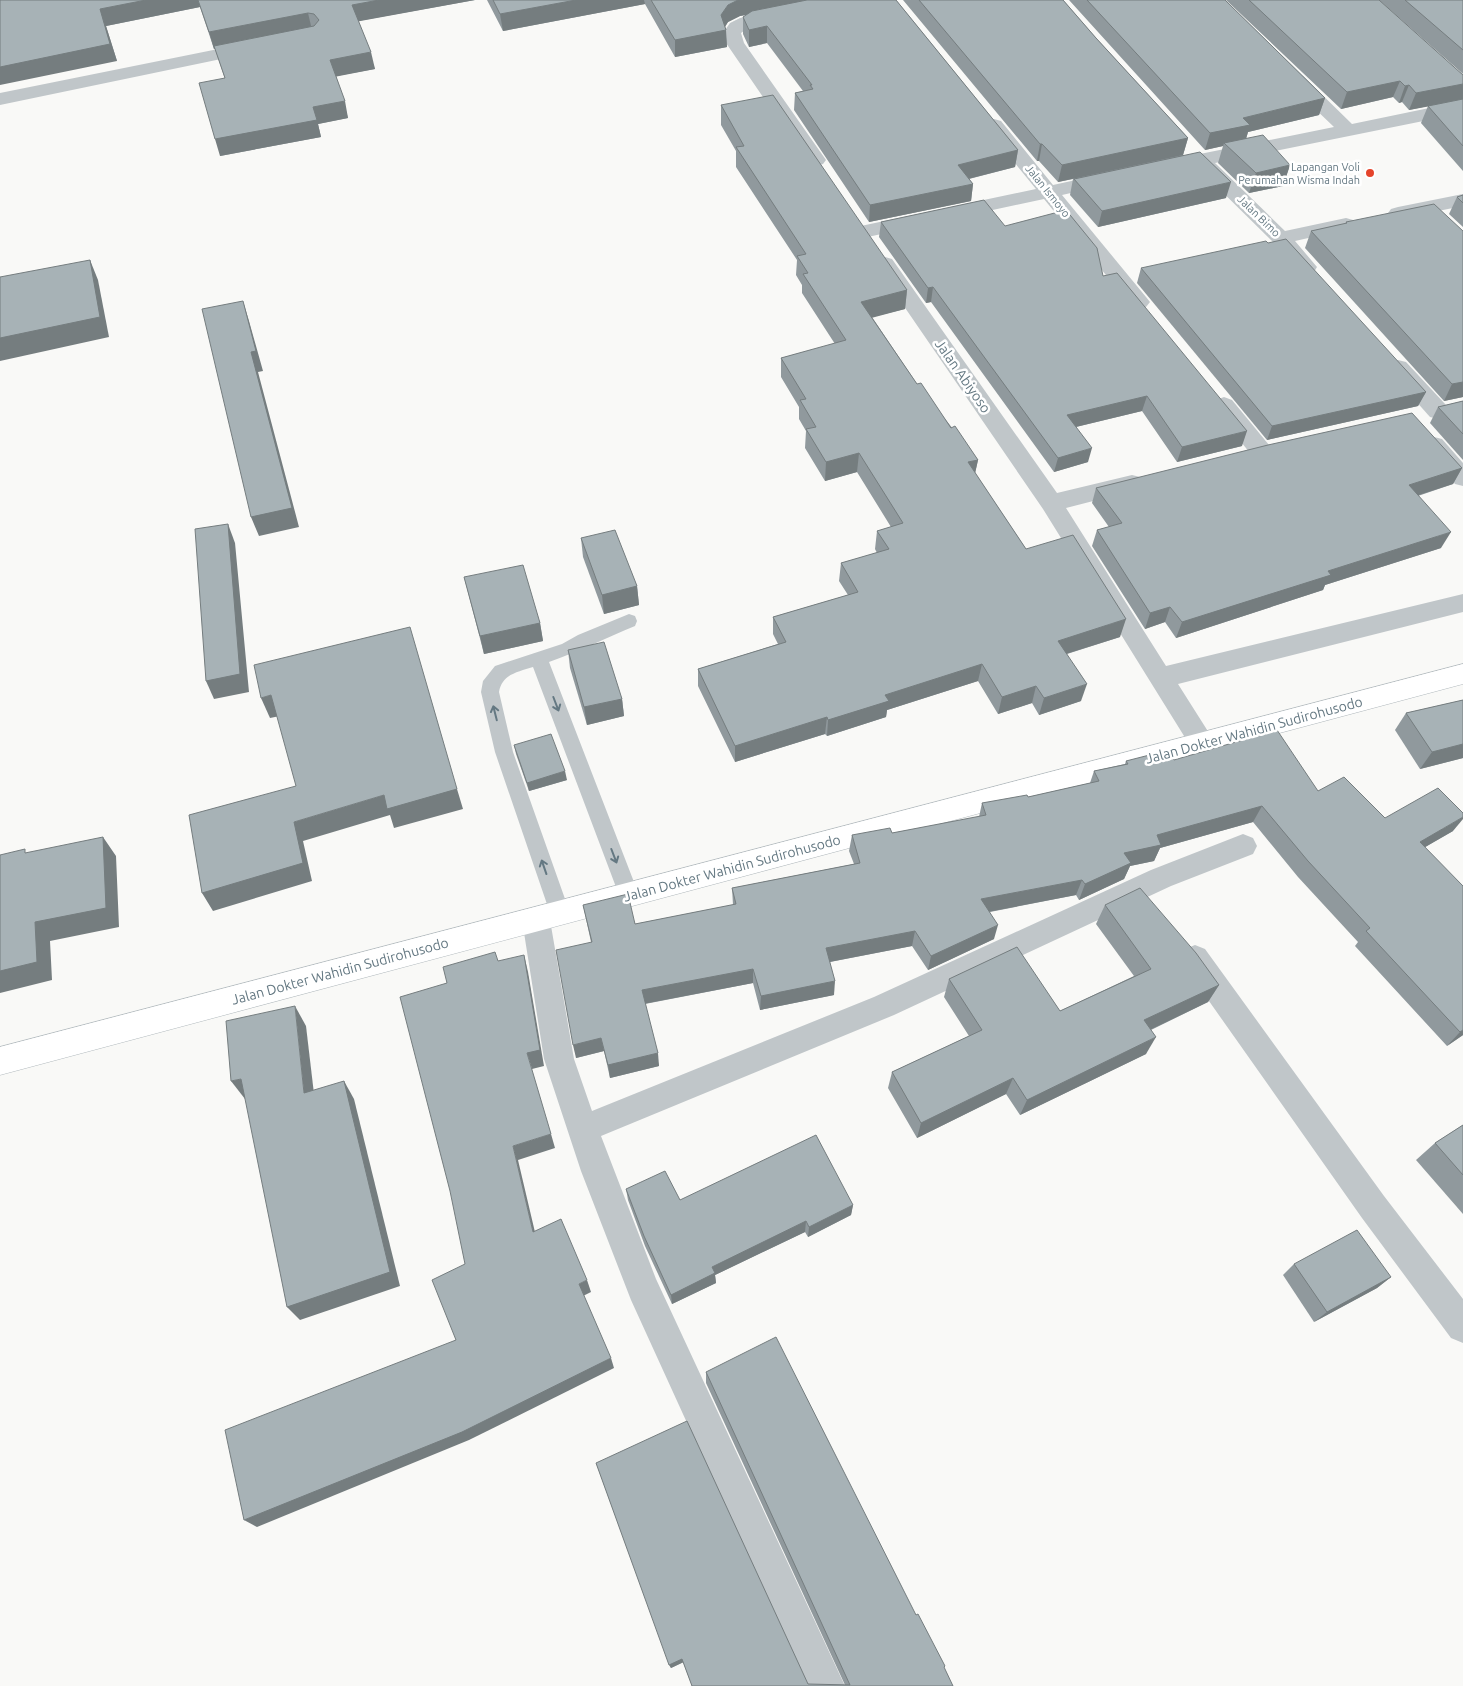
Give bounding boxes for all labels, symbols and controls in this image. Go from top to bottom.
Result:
place label: Lapangan Voli Perumahan Wisma Indah [1238,161,1360,186]
street label: Jalan Ismoyo [1023,162,1073,220]
marker: Lapangan Voli Perumahan Wisma Indah [1364,167,1376,179]
street label: Jalan Bimo [1235,193,1283,239]
street label: Jalan Abiyoso [932,336,994,416]
street label: Jalan Dokter Wahidin Sudirohusodo [1144,693,1364,767]
one-way arrow [552,696,561,711]
one-way arrow [490,705,499,721]
street label: Jalan Dokter Wahidin Sudirohusodo [622,831,842,905]
one-way arrow [610,848,619,863]
one-way arrow [539,860,548,876]
street label: Jalan Dokter Wahidin Sudirohusodo [230,934,450,1008]

